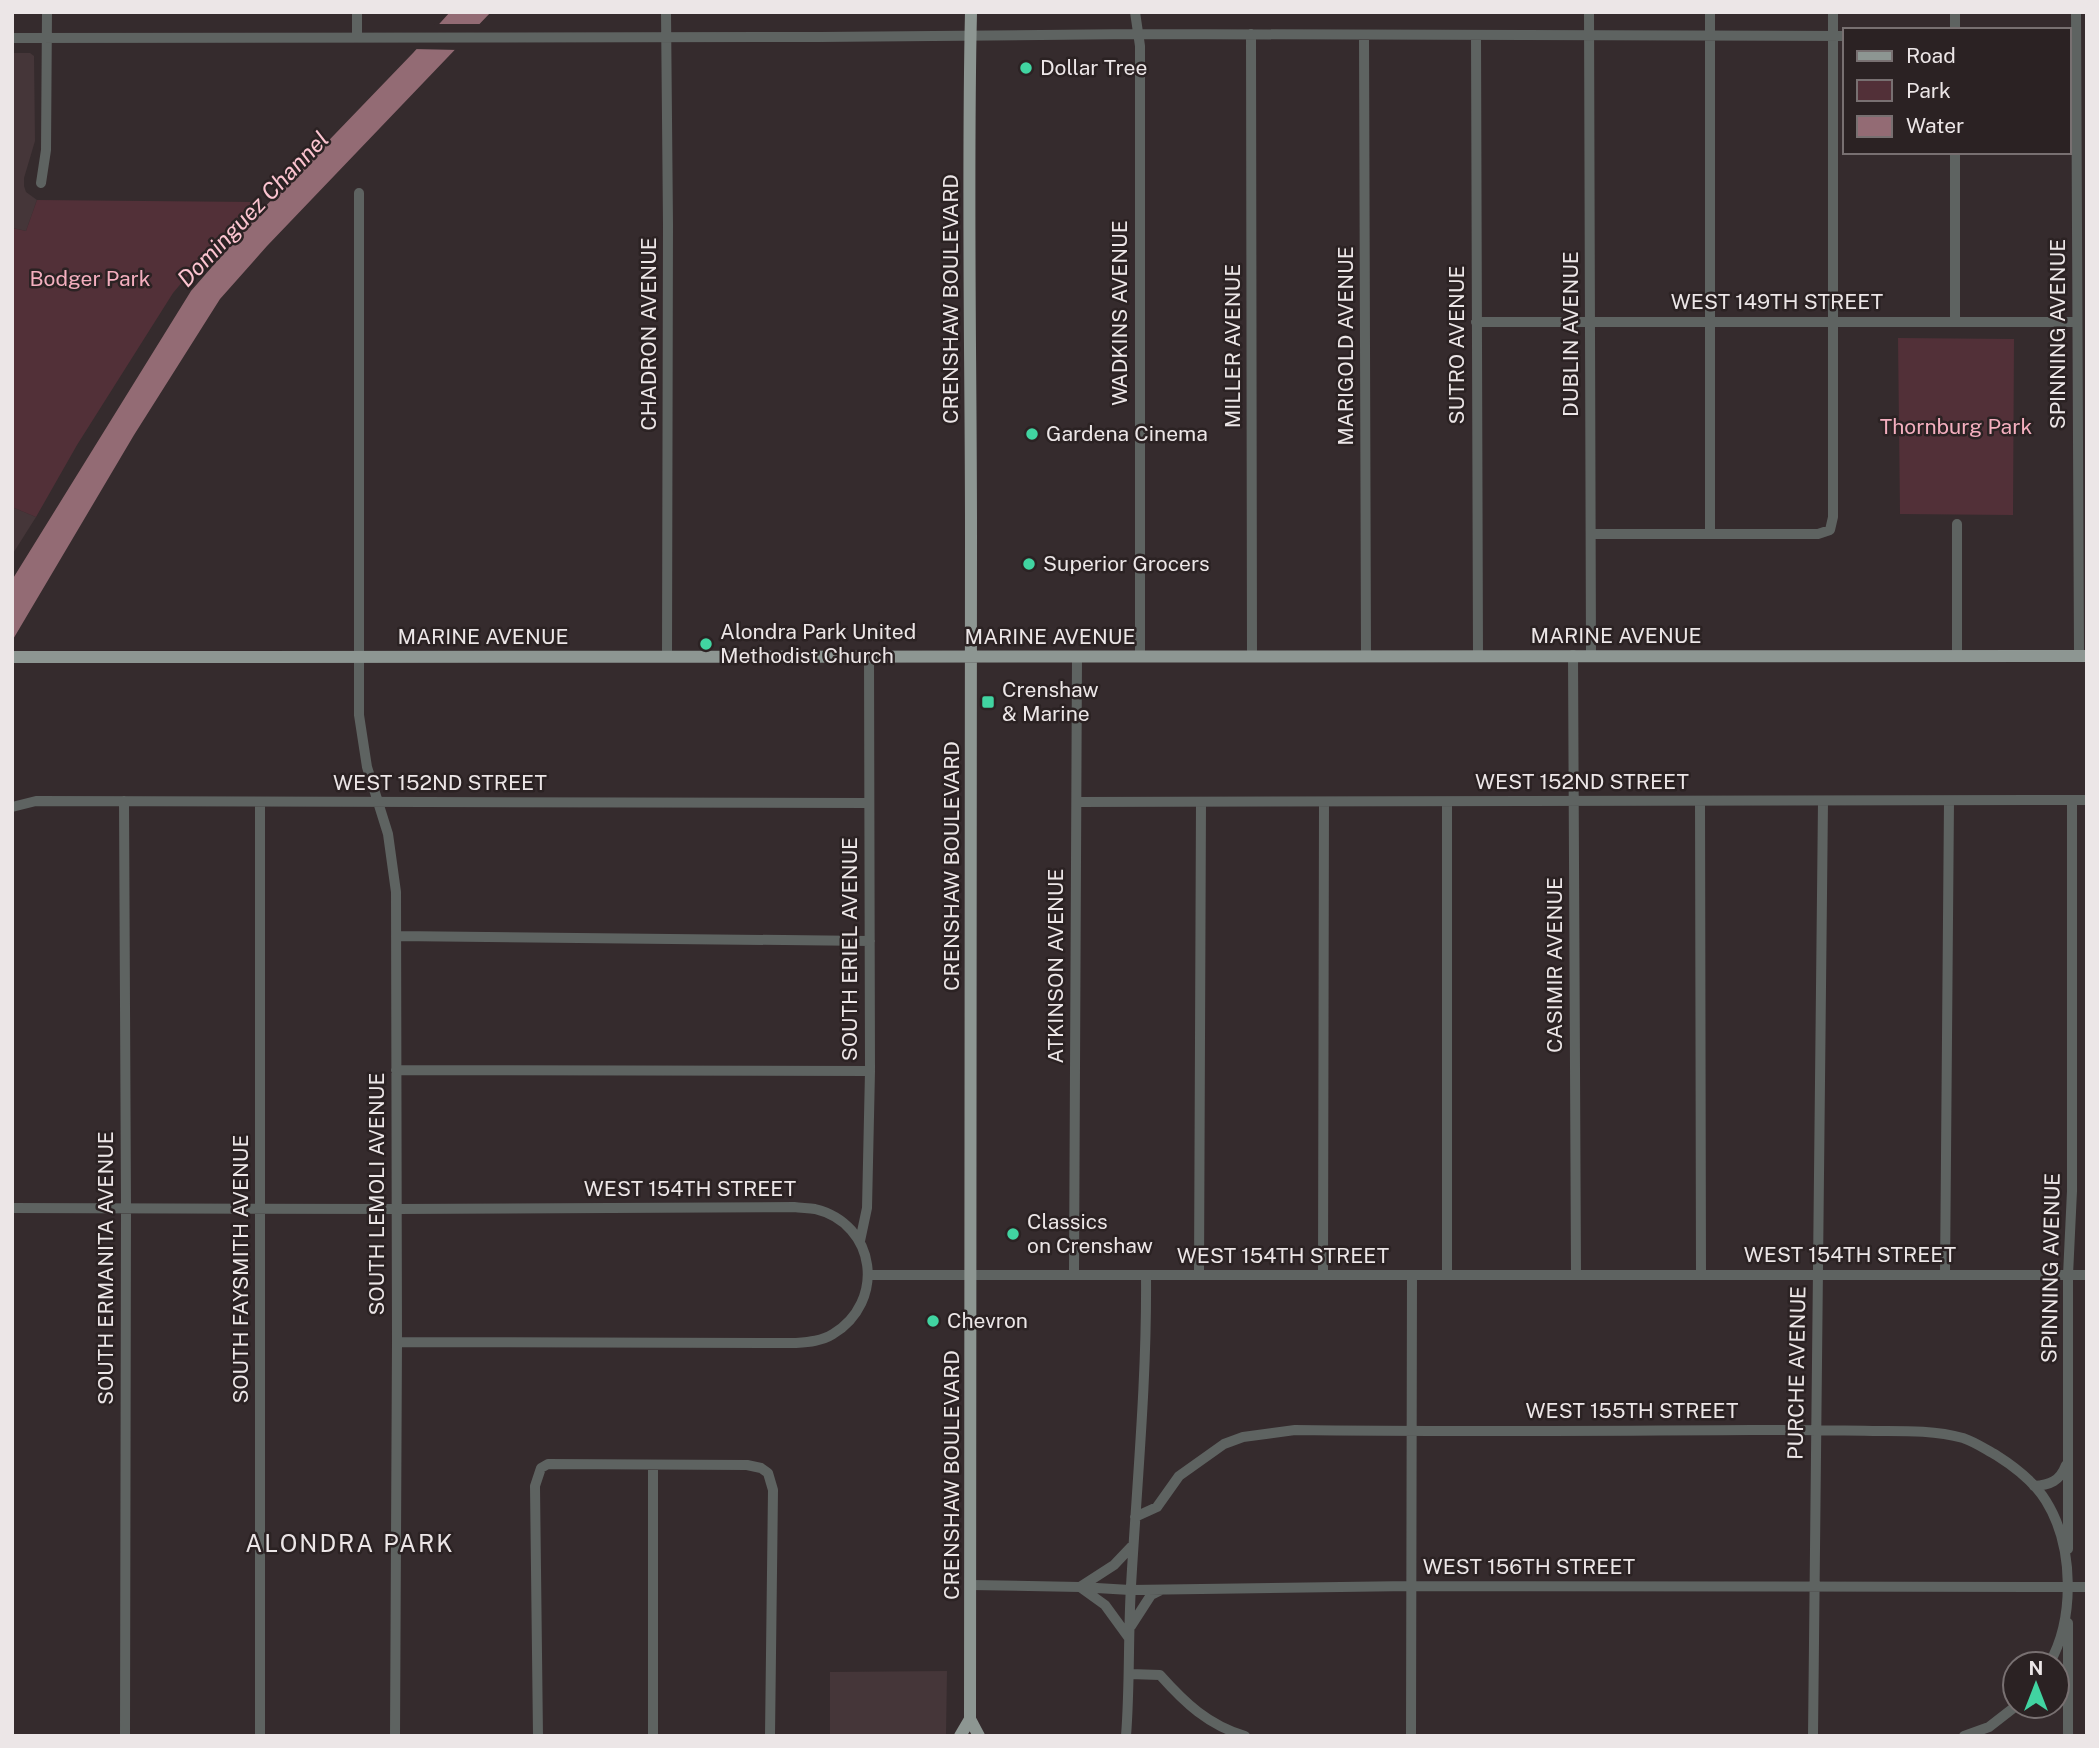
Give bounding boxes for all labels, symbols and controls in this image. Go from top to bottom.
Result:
legend [1843,28,2071,154]
text: Road [1906,43,1956,68]
place label: Dollar Tree [1040,55,1147,80]
marker: Dollar Tree [1018,60,1034,76]
text: Park [1906,78,1951,103]
text: Water [1906,113,1964,138]
water label: Dominguez Channel [171,125,334,292]
street label: CRENSHAW BOULEVARD [938,174,963,424]
street label: WADKINS AVENUE [1107,220,1132,406]
street label: CHADRON AVENUE [636,237,661,431]
street label: SPINNING AVENUE [2045,239,2070,429]
street label: MARIGOLD AVENUE [1333,246,1358,446]
street label: DUBLIN AVENUE [1558,251,1583,417]
street label: MILLER AVENUE [1220,264,1245,428]
street label: SUTRO AVENUE [1444,265,1469,425]
park label: Bodger Park [29,266,151,291]
street label: WEST 149TH STREET [1671,289,1883,314]
park label: Thornburg Park [1880,414,2032,439]
place label: Gardena Cinema [1046,421,1208,446]
marker: Gardena Cinema [1024,426,1040,442]
place label: Superior Grocers [1043,551,1210,576]
marker: Superior Grocers [1021,556,1037,572]
place label: Alondra Park United Methodist Church [720,619,916,668]
street label: MARINE AVENUE [1531,623,1701,648]
street label: MARINE AVENUE [398,624,568,649]
street label: MARINE AVENUE [965,624,1135,649]
marker: Alondra Park United Methodist Church [698,636,714,652]
place label: Crenshaw & Marine [1002,677,1099,726]
marker: Crenshaw & Marine [980,694,996,710]
street label: CRENSHAW BOULEVARD [939,741,964,991]
street label: WEST 152ND STREET [1475,769,1689,794]
street label: WEST 152ND STREET [333,770,547,795]
street label: SOUTH ERIEL AVENUE [837,837,862,1061]
street label: ATKINSON AVENUE [1043,868,1068,1064]
street label: CASIMIR AVENUE [1542,877,1567,1053]
street label: SOUTH LEMOLI AVENUE [364,1072,389,1316]
street label: SOUTH ERMANITA AVENUE [93,1131,118,1405]
street label: SOUTH FAYSMITH AVENUE [228,1134,253,1404]
street label: SPINNING AVENUE [2036,1173,2065,1363]
street label: WEST 154TH STREET [584,1176,796,1201]
place label: Classics on Crenshaw [1027,1209,1153,1258]
marker: Classics on Crenshaw [1005,1226,1021,1242]
street label: WEST 154TH STREET [1744,1242,1956,1267]
street label: WEST 154TH STREET [1177,1243,1389,1268]
street label: PURCHE AVENUE [1782,1286,1811,1460]
place label: Chevron [947,1308,1028,1333]
marker: Chevron [925,1313,941,1329]
street label: CRENSHAW BOULEVARD [939,1350,964,1600]
street label: WEST 155TH STREET [1526,1398,1738,1423]
district label: ALONDRA PARK [245,1529,455,1557]
street label: WEST 156TH STREET [1423,1554,1635,1579]
north arrow [2001,1650,2071,1720]
text: N [2029,1657,2043,1679]

